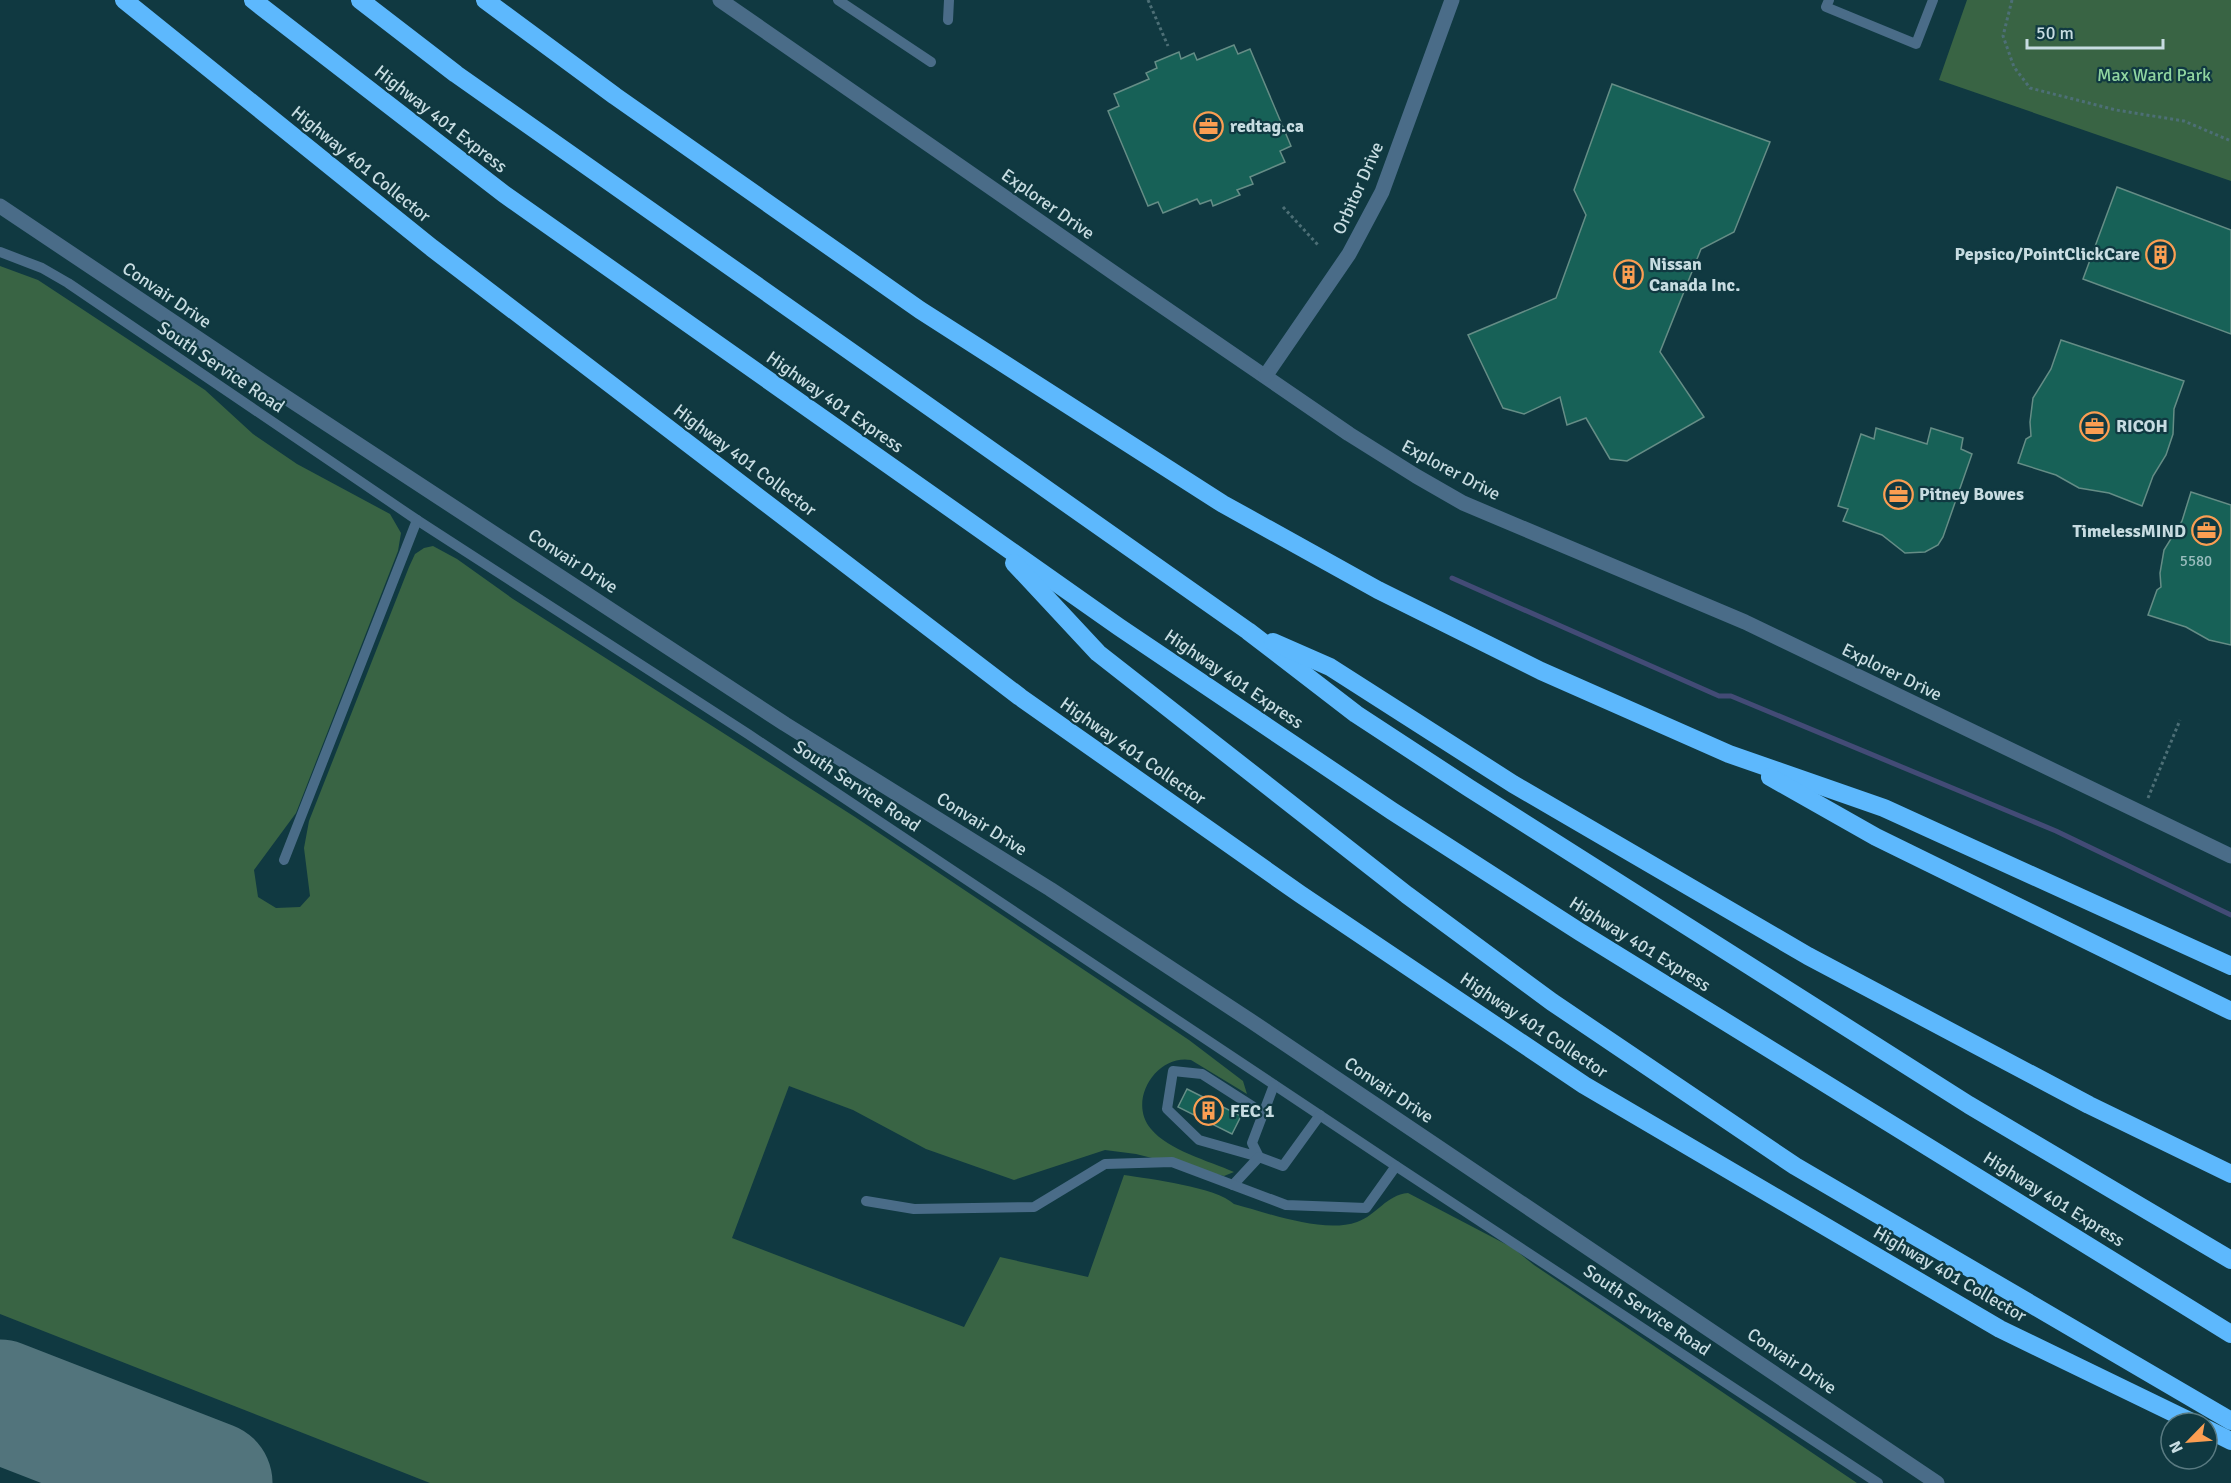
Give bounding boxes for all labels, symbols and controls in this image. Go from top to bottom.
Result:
scale bar [2027,12,2164,50]
text: 50 m [2036,22,2074,44]
street label: Highway 401 Express [370,60,512,178]
park label: Max Ward Park [2097,64,2211,86]
street label: Highway 401 Collector [287,101,436,227]
office icon: redtag.ca [1193,110,1225,142]
place label: redtag.ca [1230,115,1304,137]
street label: Orbitor Drive [1328,138,1388,238]
street label: Explorer Drive [997,164,1099,244]
building icon: Pepsico/PointClickCare [2145,238,2177,270]
place label: Pepsico/PointClickCare [1955,243,2140,265]
place label: Nissan Canada Inc. [1649,253,1740,296]
street label: Convair Drive [118,257,216,333]
building icon: Nissan Canada Inc. [1612,258,1644,290]
street label: South Service Road [153,316,289,418]
street label: Highway 401 Express [762,346,908,458]
street label: Highway 401 Collector [669,399,821,521]
office icon: RICOH [2079,410,2111,442]
place label: RICOH [2116,415,2168,437]
street label: Explorer Drive [1398,435,1504,505]
office icon: Pitney Bowes [1882,478,1914,510]
place label: Pitney Bowes [1919,483,2024,505]
office icon: TimelessMIND [2191,515,2223,547]
place label: TimelessMIND [2072,520,2186,542]
street label: Convair Drive [524,524,622,598]
house number: 5580 [2180,552,2212,570]
street label: Highway 401 Express [1161,624,1308,734]
street label: Explorer Drive [1838,638,1946,706]
street label: Highway 401 Collector [1056,692,1211,810]
street label: South Service Road [789,735,925,837]
street label: Convair Drive [933,787,1031,861]
street label: Highway 401 Express [1565,892,1715,996]
street label: Highway 401 Collector [1456,967,1612,1083]
street label: Convair Drive [1340,1052,1438,1128]
building icon: FEC 1 [1193,1095,1225,1127]
place label: FEC 1 [1230,1100,1275,1122]
street label: Highway 401 Express [1979,1147,2129,1251]
street label: Highway 401 Collector [1870,1221,2031,1327]
street label: South Service Road [1579,1259,1715,1361]
street label: Convair Drive [1743,1323,1841,1399]
north arrow [2159,1411,2219,1471]
text: N [2165,1438,2188,1456]

